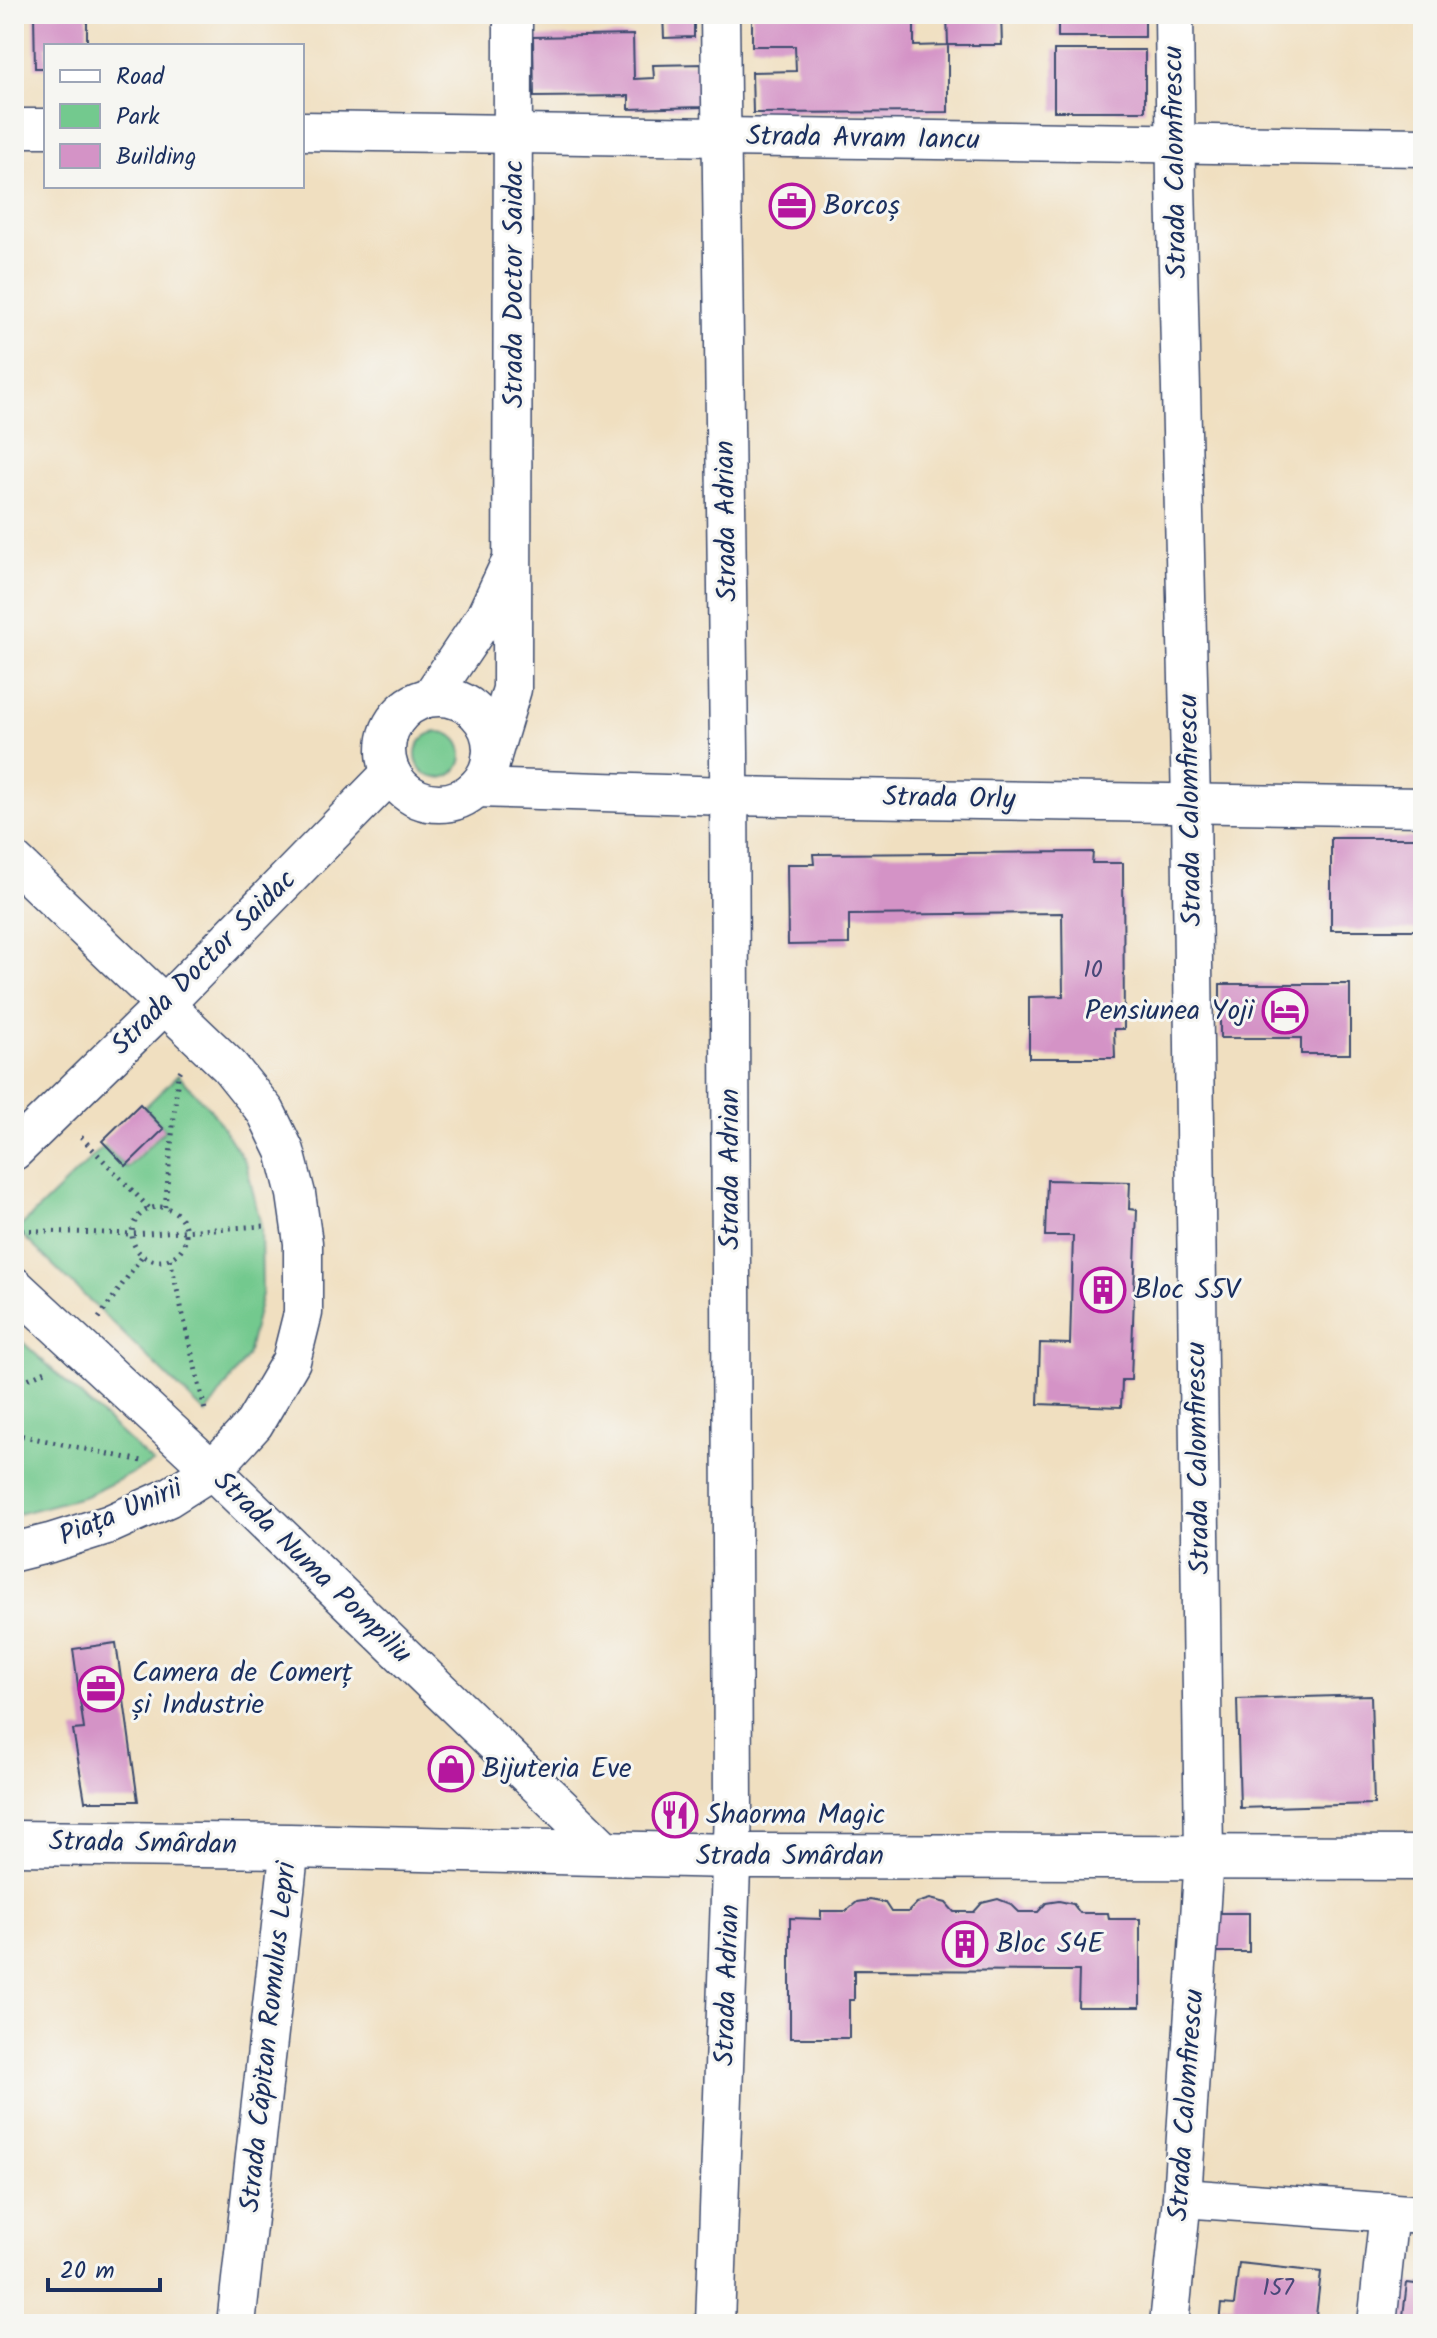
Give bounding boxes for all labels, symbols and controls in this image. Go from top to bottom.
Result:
legend [44,44,304,188]
street label: Strada Calomfirescu [1151,45,1201,279]
text: Road [116,58,165,97]
text: Park [116,98,160,137]
street label: Strada Avram Iancu [746,114,980,164]
text: Building [116,138,196,177]
street label: Strada Doctor Saidac [492,160,537,408]
office icon: Borcoș [768,182,816,230]
place label: Borcoș [823,184,900,229]
street label: Strada Adrian [703,440,751,602]
street label: Strada Calomfirescu [1166,693,1216,927]
street label: Strada Orly [882,775,1017,823]
street label: Strada Doctor Saidac [100,859,308,1067]
house number: 10 [1083,951,1103,990]
hotel icon: Pensiunea Yoji [1261,987,1309,1035]
place label: Pensiunea Yoji [1085,989,1255,1034]
street label: Strada Adrian [708,1088,753,1250]
building icon: Bloc S5V [1079,1266,1127,1314]
place label: Bloc S5V [1134,1268,1242,1313]
street label: Strada Calomfirescu [1174,1341,1224,1575]
street label: Strada Numa Pompiliu [202,1461,422,1675]
street label: Piața Unirii [52,1466,191,1559]
place label: Camera de Comerț și Industrie [132,1651,353,1728]
office icon: Camera de Comerț și Industrie [77,1665,125,1713]
shop icon: Bijuteria Eve [427,1745,475,1793]
place label: Bijuteria Eve [482,1747,632,1792]
restaurant icon: Shaorma Magic [651,1791,699,1839]
place label: Shaorma Magic [706,1793,885,1838]
street label: Strada Smârdan [49,1820,237,1868]
street label: Strada Smârdan [696,1834,884,1879]
street label: Strada Căpitan Romulus Lepri [228,1858,310,2214]
street label: Strada Adrian [703,1904,753,2066]
building icon: Bloc S4E [941,1920,989,1968]
place label: Bloc S4E [996,1922,1104,1967]
street label: Strada Calomfirescu [1156,1987,1218,2223]
scale bar [48,2242,160,2292]
text: 20 m [60,2252,115,2291]
house number: 157 [1262,2269,1295,2308]

